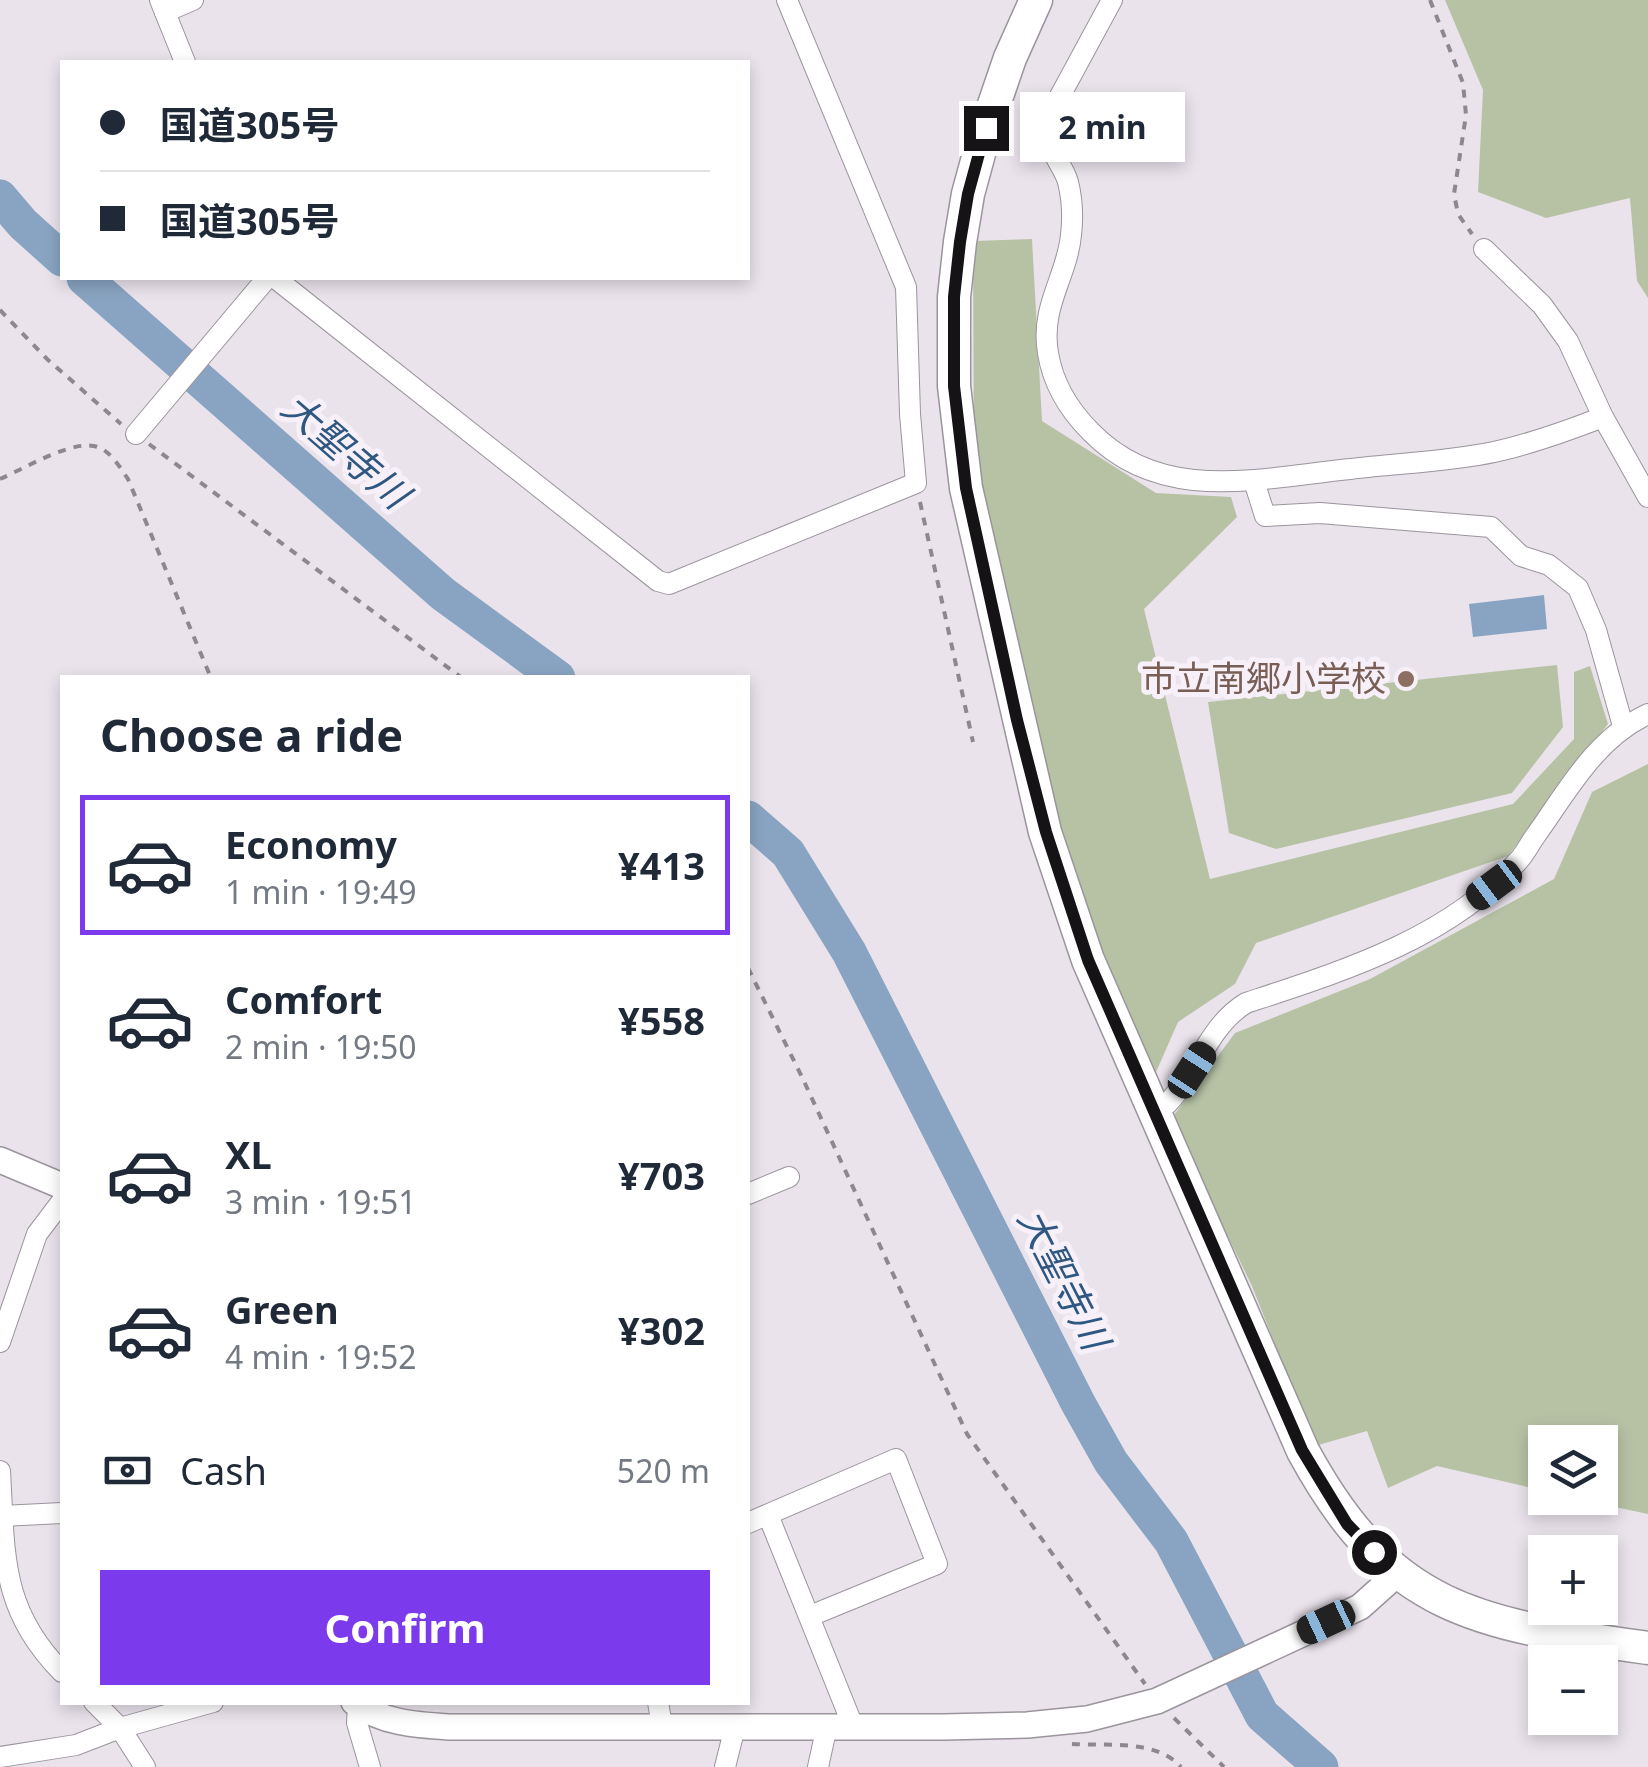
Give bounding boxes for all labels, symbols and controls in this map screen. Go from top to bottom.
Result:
callout: 2 min [1021,93,1186,163]
text: 国道305号 [160,98,339,150]
text: 2 min [1058,105,1147,148]
route end [964,106,1009,151]
text: 国道305号 [160,194,339,246]
water label: 大聖寺川 [272,380,424,522]
place label: 市立南郷小学校 [1141,654,1386,701]
marker: 市立南郷小学校 [1395,668,1417,690]
text: Choose a ride [100,704,403,765]
text: Economy [225,818,397,870]
icon: car [105,820,195,910]
text: ¥413 [618,839,705,891]
car [1461,855,1527,915]
text: 1 min · 19:49 [225,870,417,913]
text: Comfort [225,973,382,1025]
icon: car [105,975,195,1065]
text: ¥558 [618,994,705,1046]
text: 2 min · 19:50 [225,1025,417,1068]
car [1163,1037,1221,1103]
text: XL [225,1128,272,1180]
icon: car [105,1130,195,1220]
text: ¥703 [618,1149,705,1201]
text: 3 min · 19:51 [225,1180,417,1223]
water label: 大聖寺川 [1007,1199,1124,1361]
text: Green [225,1283,339,1335]
icon: car [105,1285,195,1375]
text: ¥302 [618,1304,705,1356]
text: 4 min · 19:52 [225,1335,417,1378]
map controls [1528,1425,1618,1735]
button: layers [1528,1425,1618,1515]
icon: cash [100,1443,155,1498]
text: Cash [180,1444,267,1496]
text: 520 m [617,1449,710,1492]
route start [1352,1530,1397,1575]
button: + [1528,1535,1618,1625]
button: Confirm [100,1570,710,1685]
car [1292,1596,1360,1648]
button: − [1528,1645,1618,1735]

